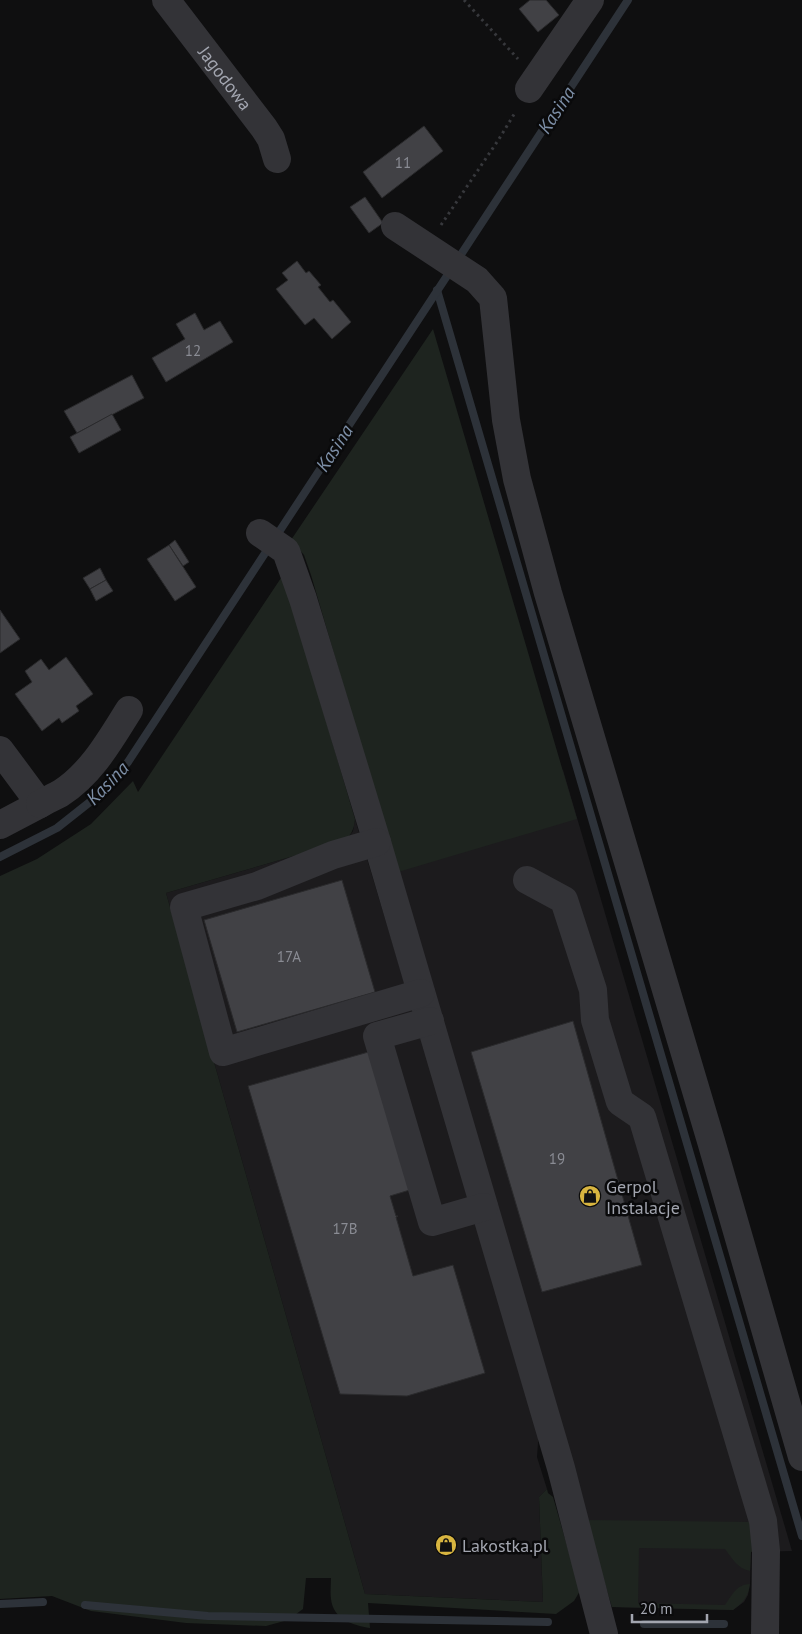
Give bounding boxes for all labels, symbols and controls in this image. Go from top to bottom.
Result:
street label: Jagodowa [193,40,257,115]
water label: Kasina [532,81,580,138]
house number: 11 [395,153,411,172]
house number: 12 [185,341,201,360]
water label: Kasina [310,419,358,476]
water label: Kasina [81,756,134,810]
house number: 17A [277,947,301,966]
house number: 19 [549,1149,565,1168]
place label: Gerpol Instalacje [606,1175,680,1219]
shop icon: Gerpol Instalacje [578,1184,602,1208]
house number: 17B [332,1219,358,1238]
shop icon: Lakostka.pl [434,1533,458,1557]
place label: Lakostka.pl [462,1534,549,1557]
scale bar [632,1592,707,1624]
text: 20 m [640,1599,673,1618]

